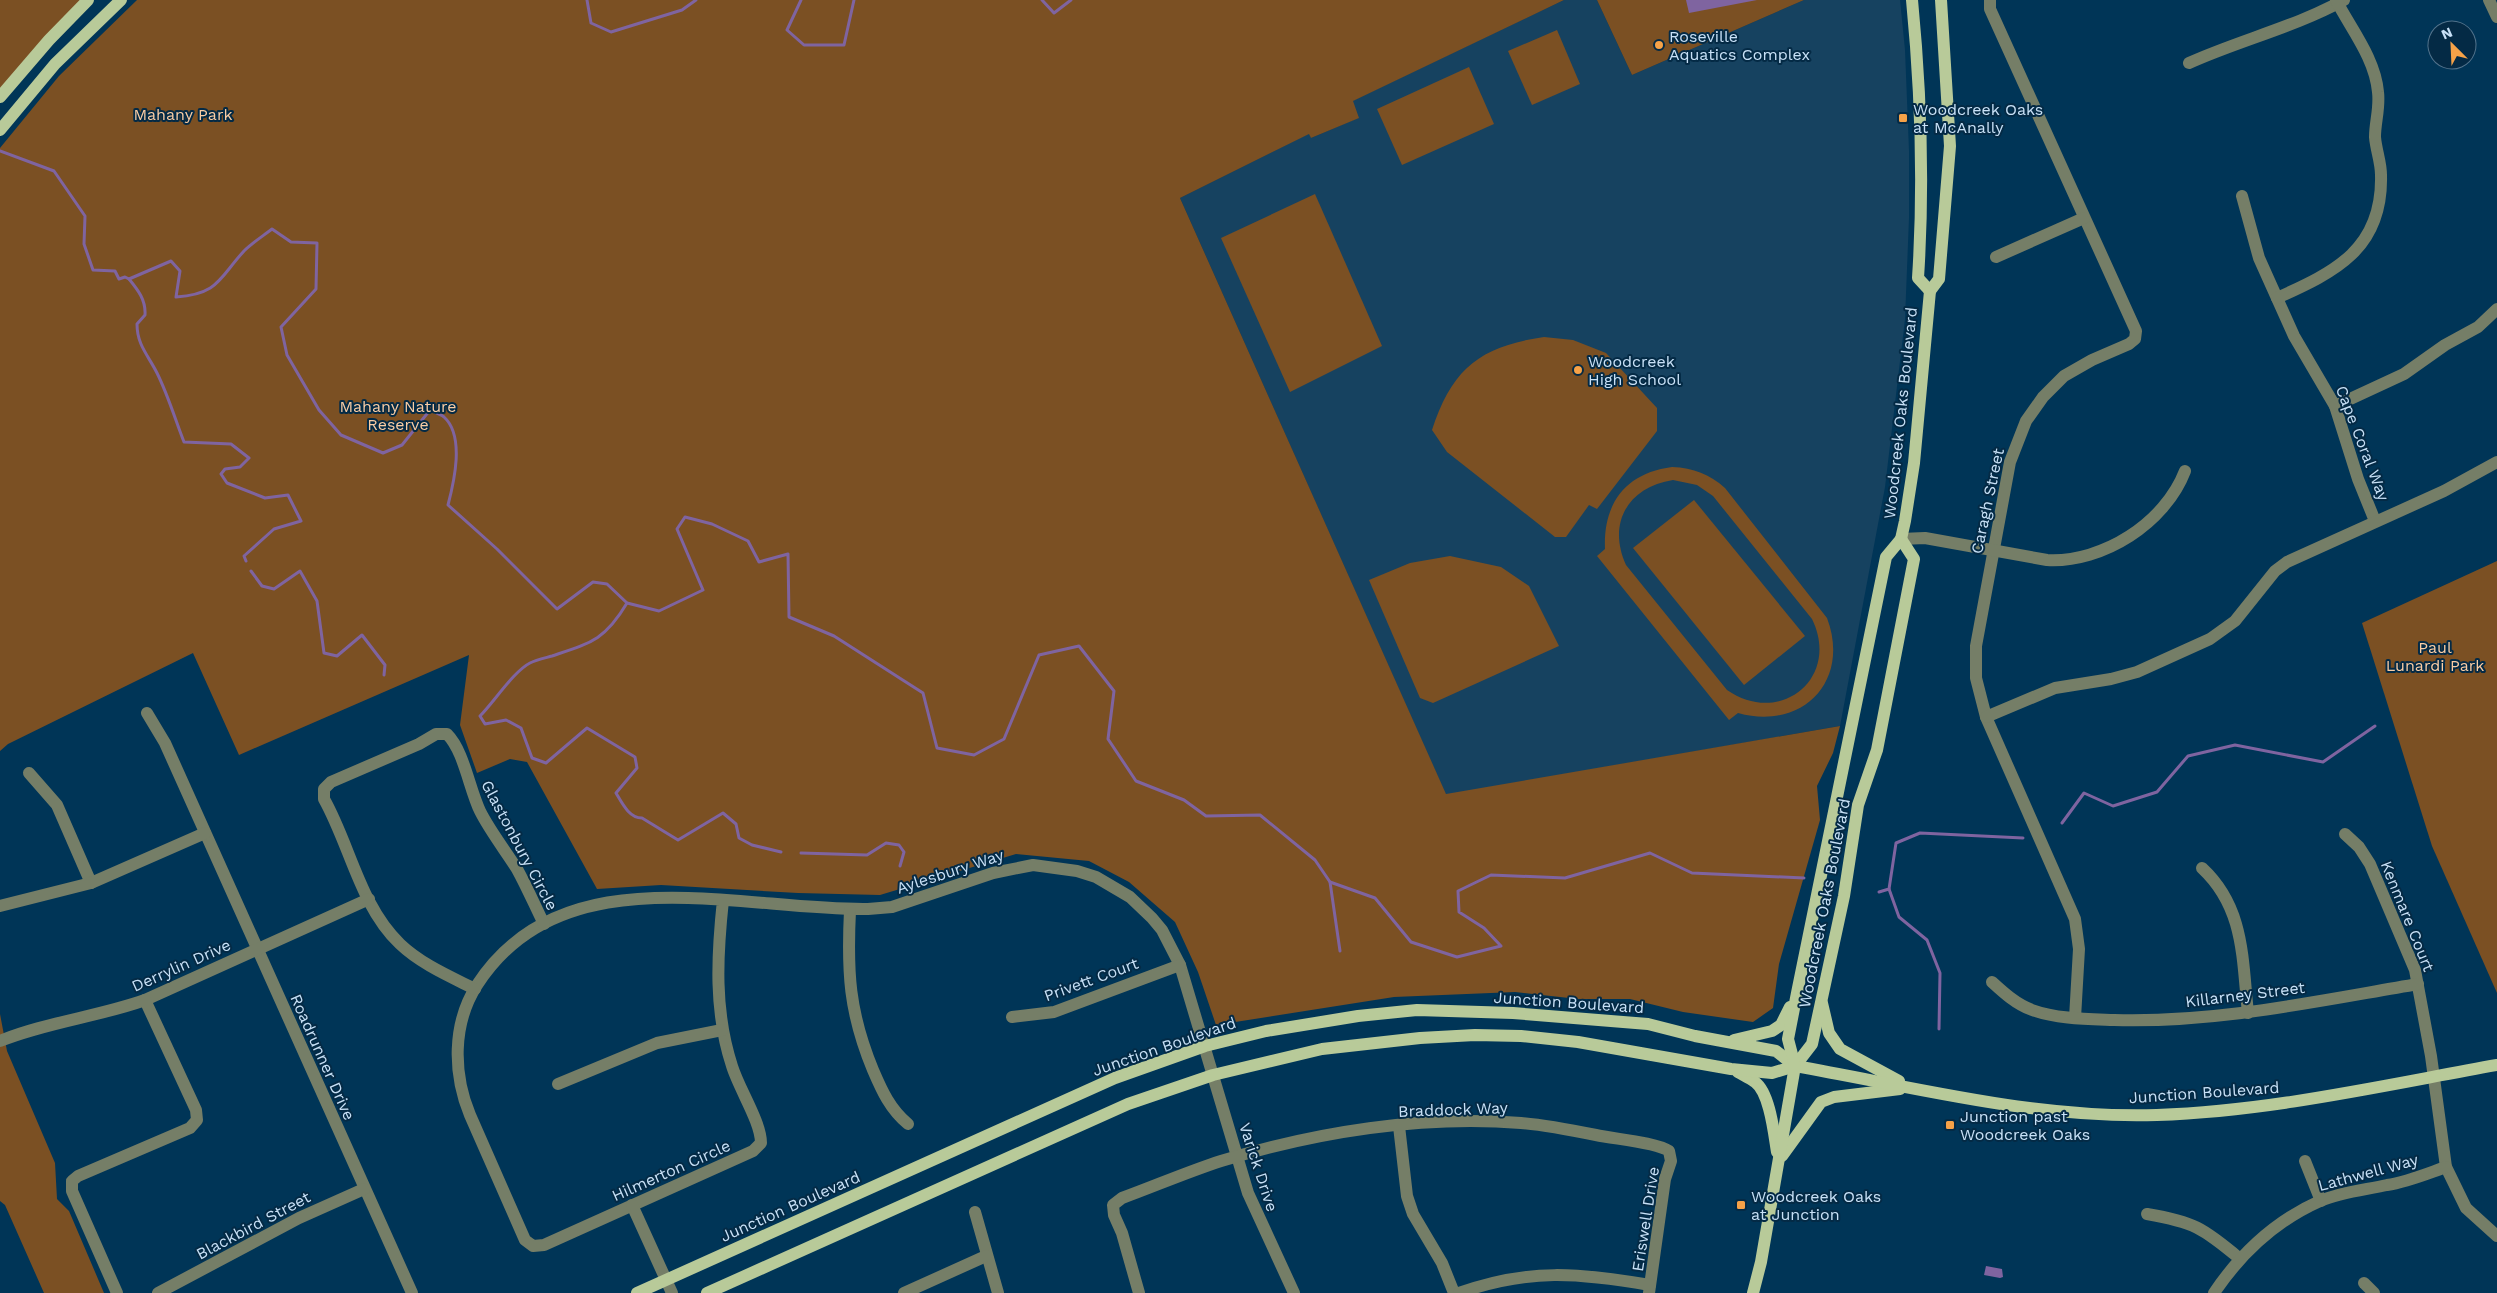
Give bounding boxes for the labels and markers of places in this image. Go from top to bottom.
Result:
place label: Roseville Aquatics Complex [1669,27,1810,64]
marker: Roseville Aquatics Complex [1653,39,1665,51]
place label: Woodcreek Oaks at McAnally [1913,100,2043,137]
marker: Woodcreek Oaks at McAnally [1897,112,1909,124]
place label: Woodcreek High School [1588,352,1681,389]
marker: Woodcreek High School [1572,364,1584,376]
place label: Junction past Woodcreek Oaks [1960,1107,2090,1144]
marker: Junction past Woodcreek Oaks [1944,1119,1956,1131]
place label: Woodcreek Oaks at Junction [1751,1187,1881,1224]
marker: Woodcreek Oaks at Junction [1735,1199,1747,1211]

